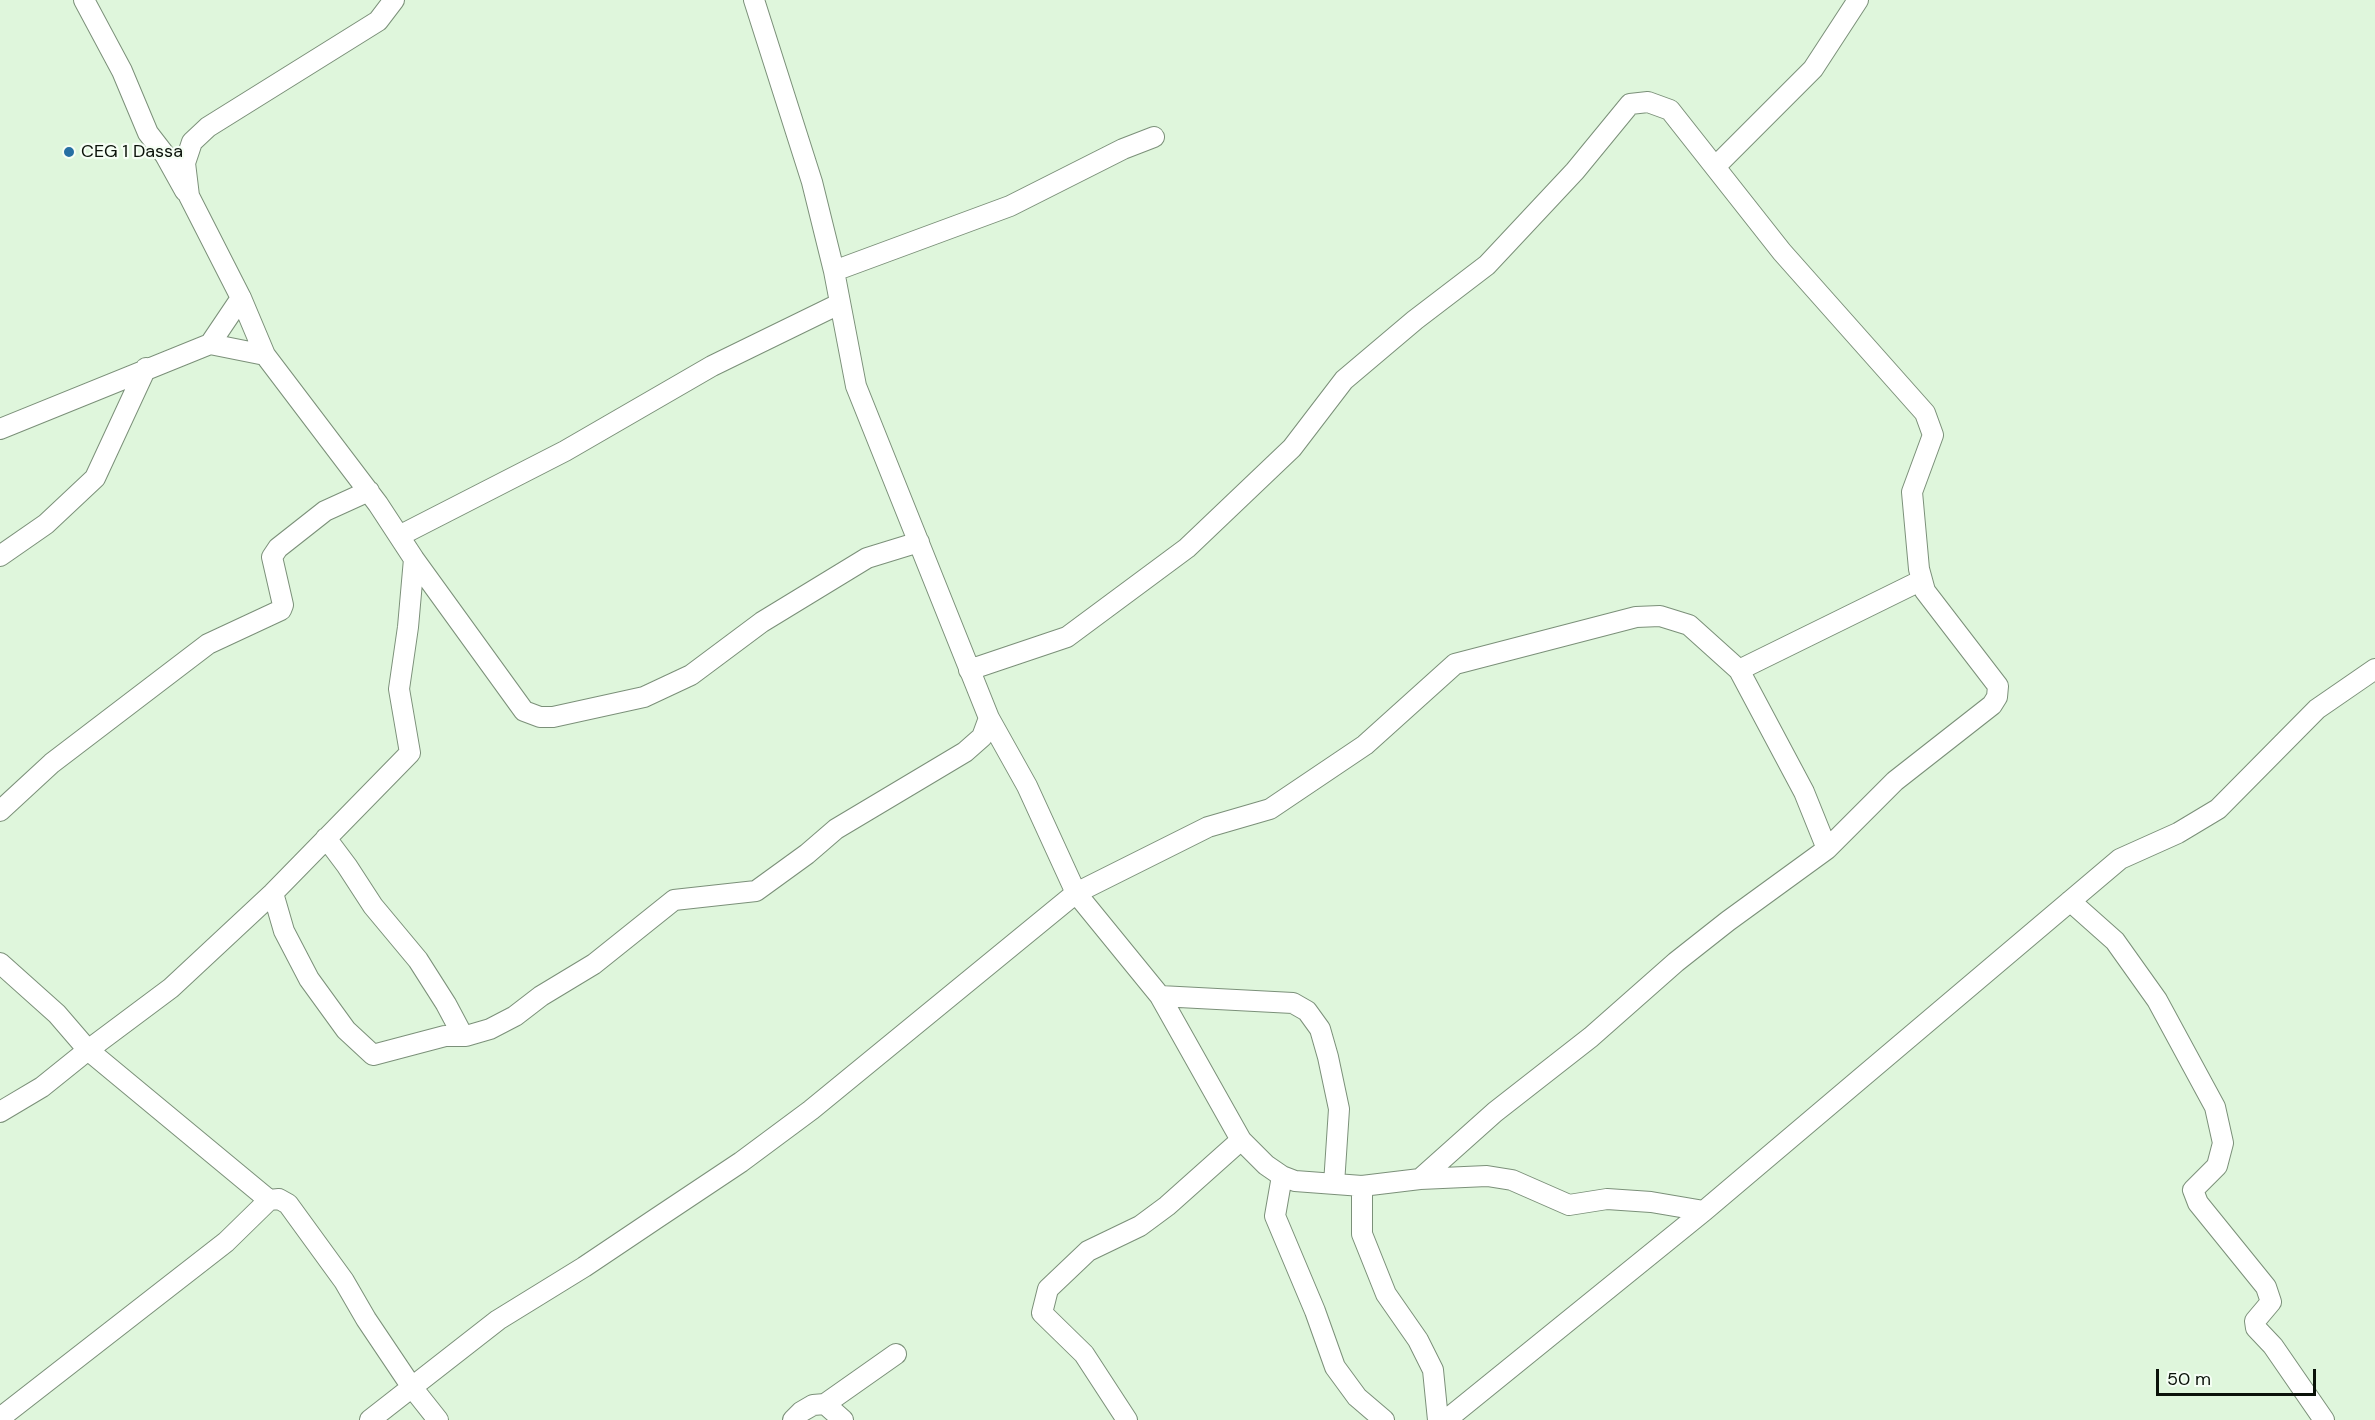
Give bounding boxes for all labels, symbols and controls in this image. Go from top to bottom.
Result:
place label: CEG 1 Dassa [81,141,183,163]
marker: CEG 1 Dassa [62,145,76,159]
scale bar [2159,1357,2320,1395]
text: 50 m [2167,1367,2211,1391]

